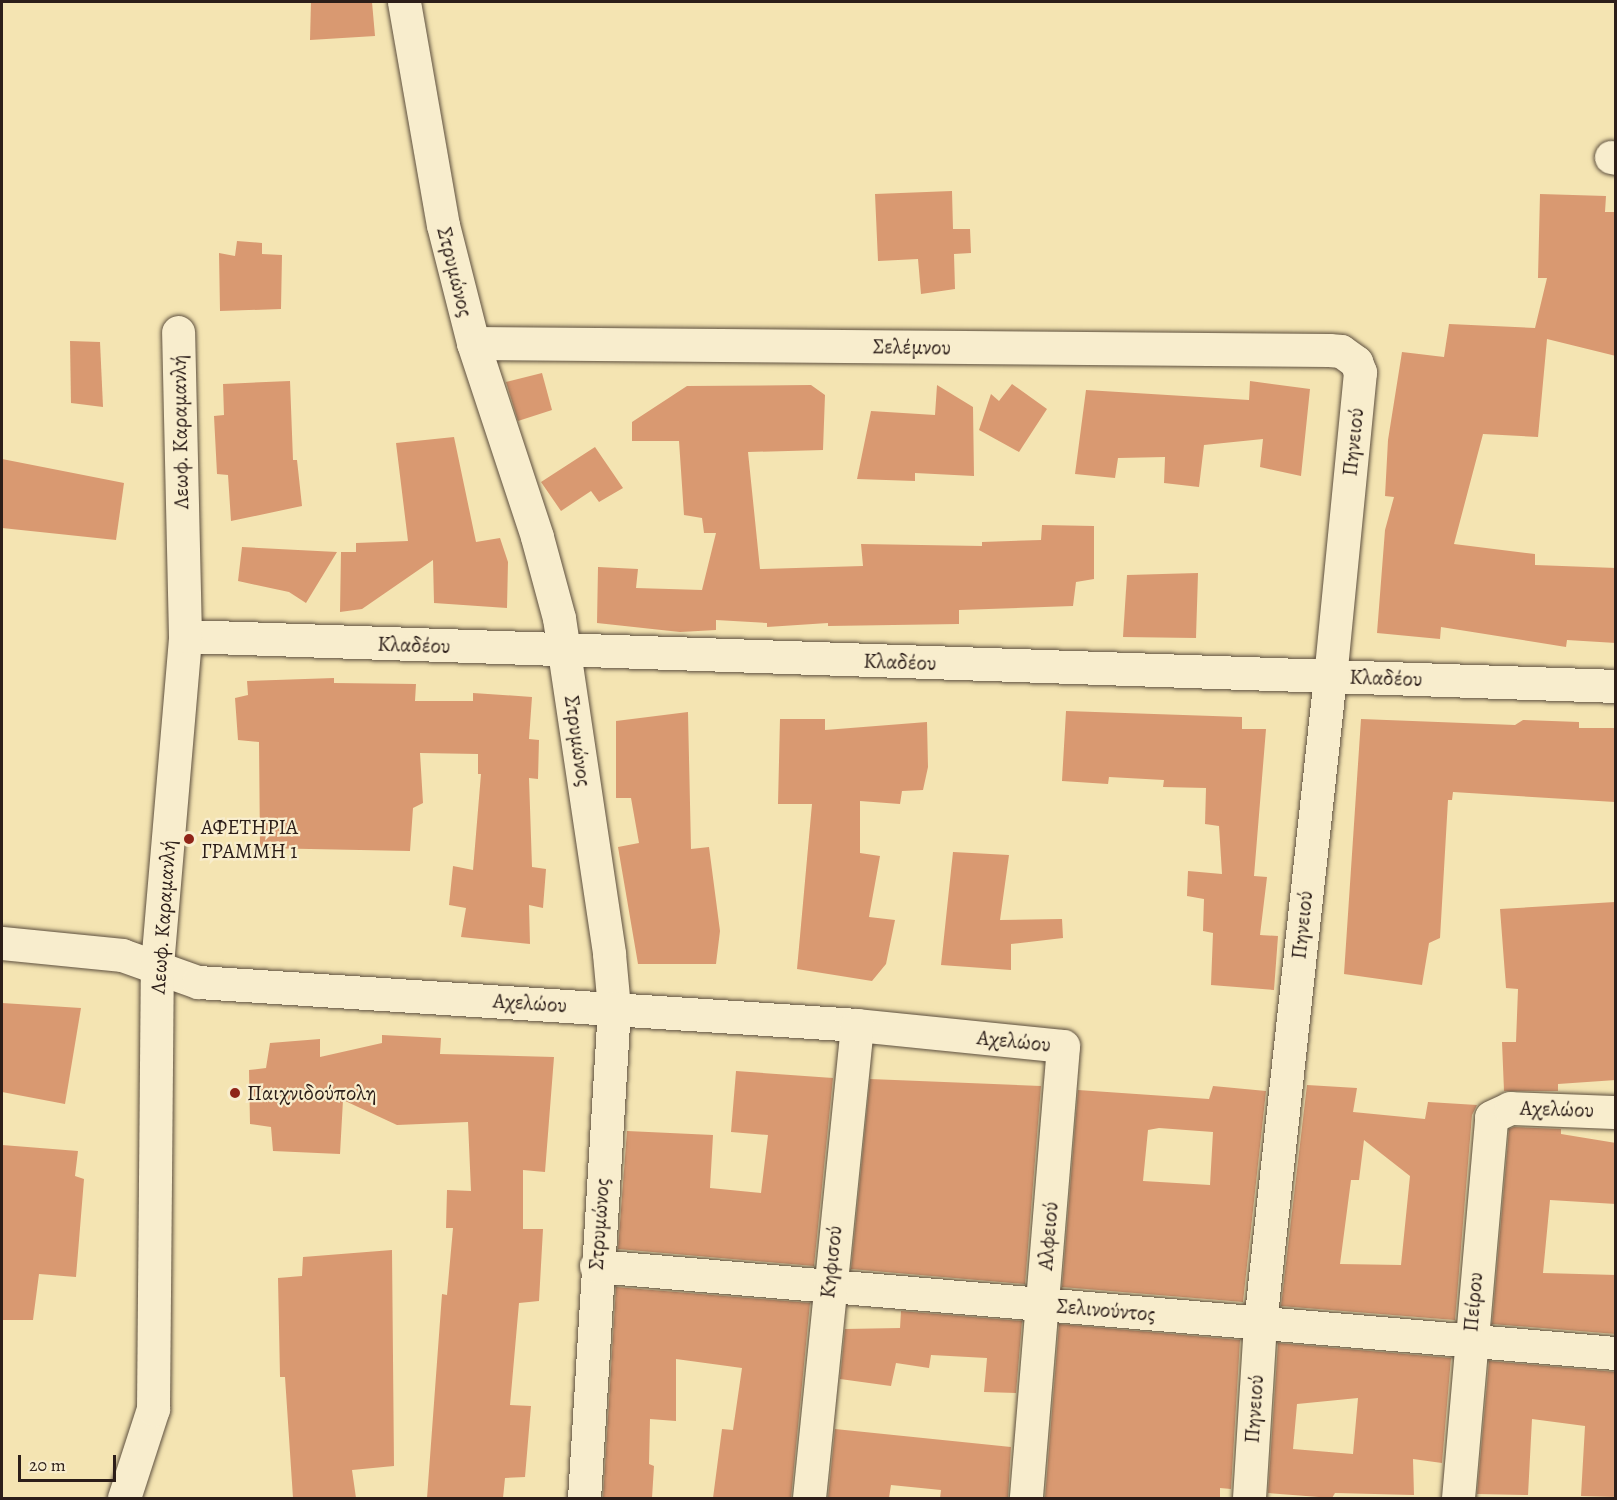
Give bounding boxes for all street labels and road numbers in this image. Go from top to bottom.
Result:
street label: Στρυμώνος [432,225,478,319]
street label: Σελέμνου [873,334,951,360]
street label: Λεωφ. Καραμανλή [166,354,194,510]
street label: Πηνειού [1337,407,1369,477]
street label: Κλαδέου [377,631,451,659]
street label: Κλαδέου [863,648,937,676]
street label: Κλαδέου [1349,664,1423,692]
street label: Στρυμώνος [559,694,597,788]
street label: Λεωφ. Καραμανλή [145,839,181,995]
street label: Πηνειού [1286,890,1318,960]
street label: Αχελώου [492,988,568,1018]
street label: Αχελώου [976,1025,1052,1057]
street label: Αχελώου [1520,1095,1594,1123]
street label: Στρυμώνος [583,1177,615,1271]
street label: Αλφειού [1032,1201,1064,1271]
street label: Κηφισού [815,1224,847,1300]
street label: Πείρου [1458,1271,1488,1333]
street label: Σελινούντος [1056,1293,1156,1327]
street label: Πηνειού [1239,1374,1269,1444]

